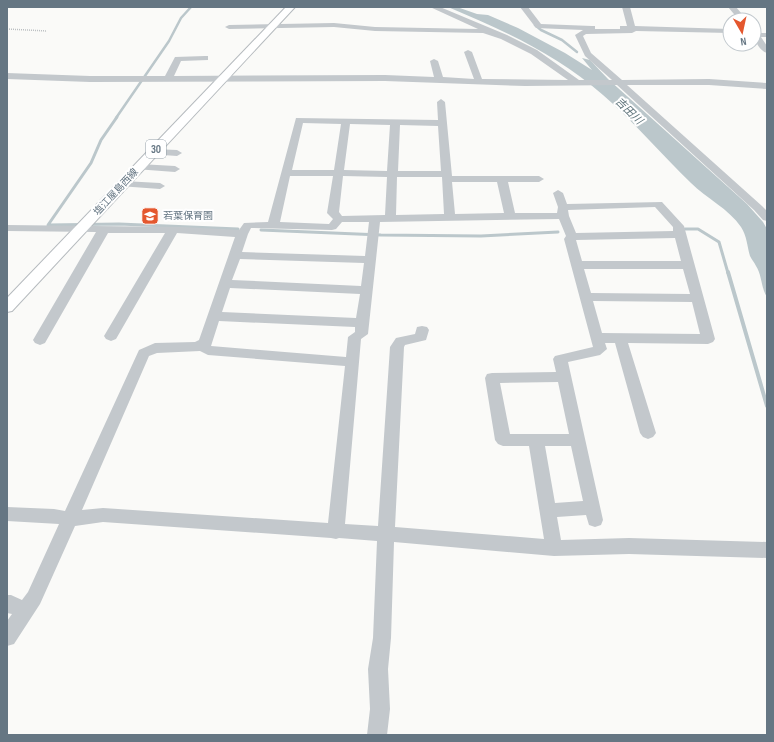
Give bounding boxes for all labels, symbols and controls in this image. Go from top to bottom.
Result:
north arrow [722,12,762,52]
text: N [739,35,747,48]
water label: 吉田川 [613,95,646,128]
road number: 30 [146,140,166,158]
street label: 塩江屋島西線 [91,166,141,218]
school or university icon: 若葉保育園 [140,206,160,226]
place label: 若葉保育園 [163,210,213,222]

